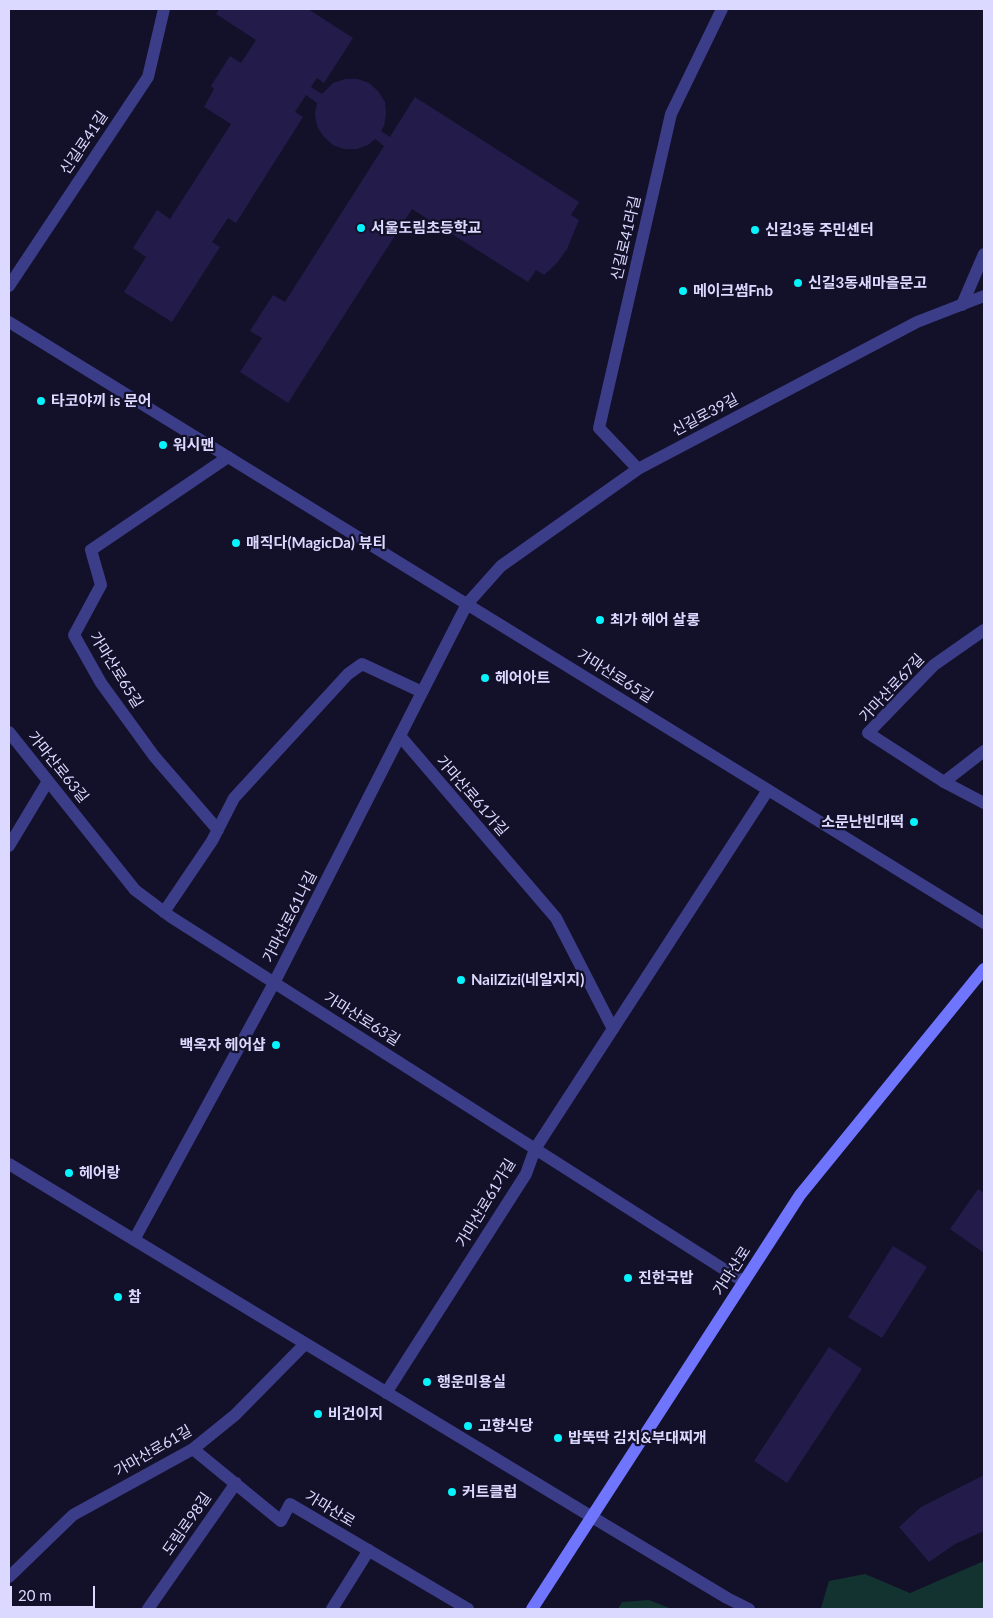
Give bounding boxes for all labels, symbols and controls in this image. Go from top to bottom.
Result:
street label: 신길로41길 [56,108,112,178]
street label: 신길로41라길 [608,194,644,282]
place label: 서울도림초등학교 [371,219,481,237]
place label: 신길3동 주민센터 [765,221,874,239]
marker: 서울도림초등학교 [355,222,367,234]
marker: 신길3동 주민센터 [749,224,761,236]
place label: 신길3동새마을문고 [808,274,927,292]
marker: 신길3동새마을문고 [792,277,804,289]
place label: 메이크썸Fnb [693,282,773,300]
marker: 메이크썸Fnb [677,285,689,297]
street label: 신길로39길 [669,390,741,440]
place label: 타코야끼 is 문어 [51,392,151,410]
marker: 타코야끼 is 문어 [35,395,47,407]
place label: 워시맨 [173,436,214,454]
marker: 워시맨 [157,439,169,451]
place label: 매직다(MagicDa) 뷰티 [246,534,386,552]
marker: 매직다(MagicDa) 뷰티 [230,537,242,549]
place label: 최가 헤어 살롱 [610,611,700,629]
marker: 최가 헤어 살롱 [594,614,606,626]
street label: 가마산로65길 [85,629,147,711]
street label: 가마산로65길 [574,645,656,707]
street label: 가마산로67길 [856,650,928,726]
place label: 헤어아트 [495,669,550,687]
marker: 헤어아트 [479,672,491,684]
street label: 가마산로63길 [24,728,92,806]
street label: 가마산로61가길 [432,752,512,840]
place label: 소문난빈대떡 [821,813,904,831]
marker: 소문난빈대떡 [908,816,920,828]
street label: 가마산로61나길 [259,868,321,966]
place label: NailZizi(네일지지) [471,971,584,989]
marker: NailZizi(네일지지) [455,974,467,986]
street label: 가마산로63길 [321,988,403,1050]
place label: 백옥자 헤어샵 [180,1036,266,1054]
marker: 백옥자 헤어샵 [270,1039,282,1051]
street label: 가마산로61가길 [452,1155,520,1251]
place label: 헤어랑 [79,1164,120,1182]
marker: 헤어랑 [63,1167,75,1179]
street label: 가마산로 [709,1243,755,1299]
place label: 진한국밥 [638,1269,693,1287]
marker: 진한국밥 [622,1272,634,1284]
place label: 참 [128,1288,142,1306]
marker: 참 [112,1291,124,1303]
place label: 행운미용실 [437,1373,506,1391]
marker: 행운미용실 [421,1376,433,1388]
place label: 비건이지 [328,1405,383,1423]
marker: 비건이지 [312,1408,324,1420]
place label: 고향식당 [478,1417,533,1435]
marker: 고향식당 [462,1420,474,1432]
street label: 가마산로61길 [111,1422,195,1480]
place label: 밥뚝딱 김치&부대찌개 [568,1429,707,1447]
marker: 밥뚝딱 김치&부대찌개 [552,1432,564,1444]
place label: 커트클럽 [462,1483,517,1501]
marker: 커트클럽 [446,1486,458,1498]
street label: 가마산로 [302,1487,358,1531]
street label: 도림로98길 [159,1489,215,1559]
scale bar [12,1576,98,1608]
text: 20 m [18,1586,52,1604]

